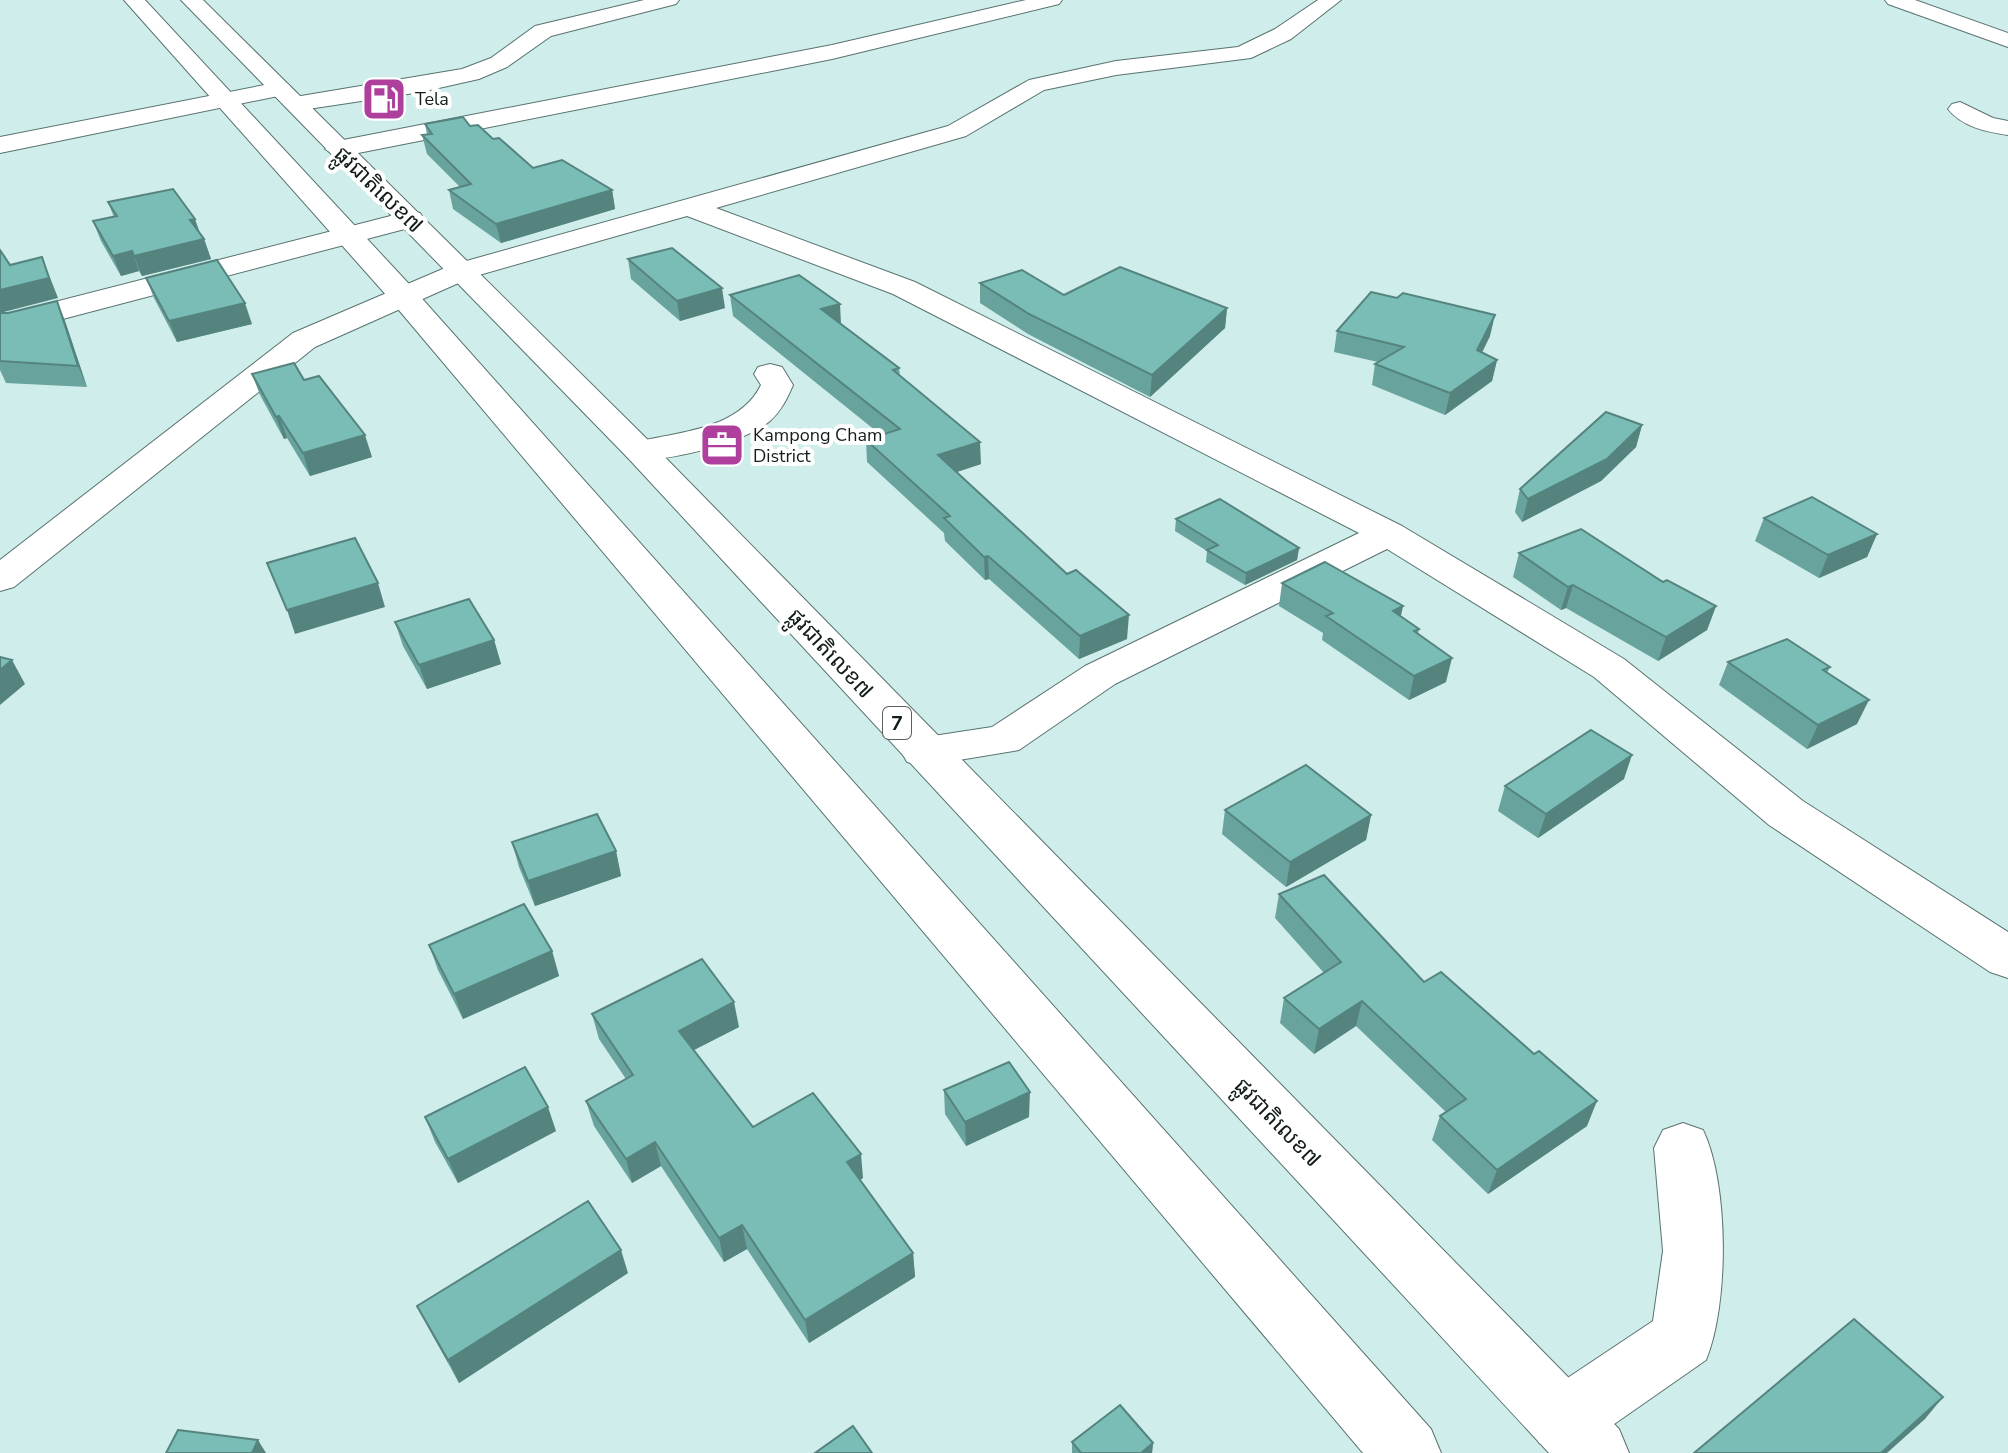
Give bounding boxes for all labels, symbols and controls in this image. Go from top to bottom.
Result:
fuel station icon: Tela [360,75,408,123]
place label: Tela [415,87,449,111]
street label: ផ្លូវជាតិលេខ៧ [324,140,429,243]
office icon: Kampong Cham District [698,421,746,469]
place label: Kampong Cham District [753,423,882,468]
street label: ផ្លូវជាតិលេខ៧ [777,602,880,708]
road number: 7 [883,707,911,739]
street label: ផ្លូវជាតិលេខ៧ [1224,1072,1327,1177]

